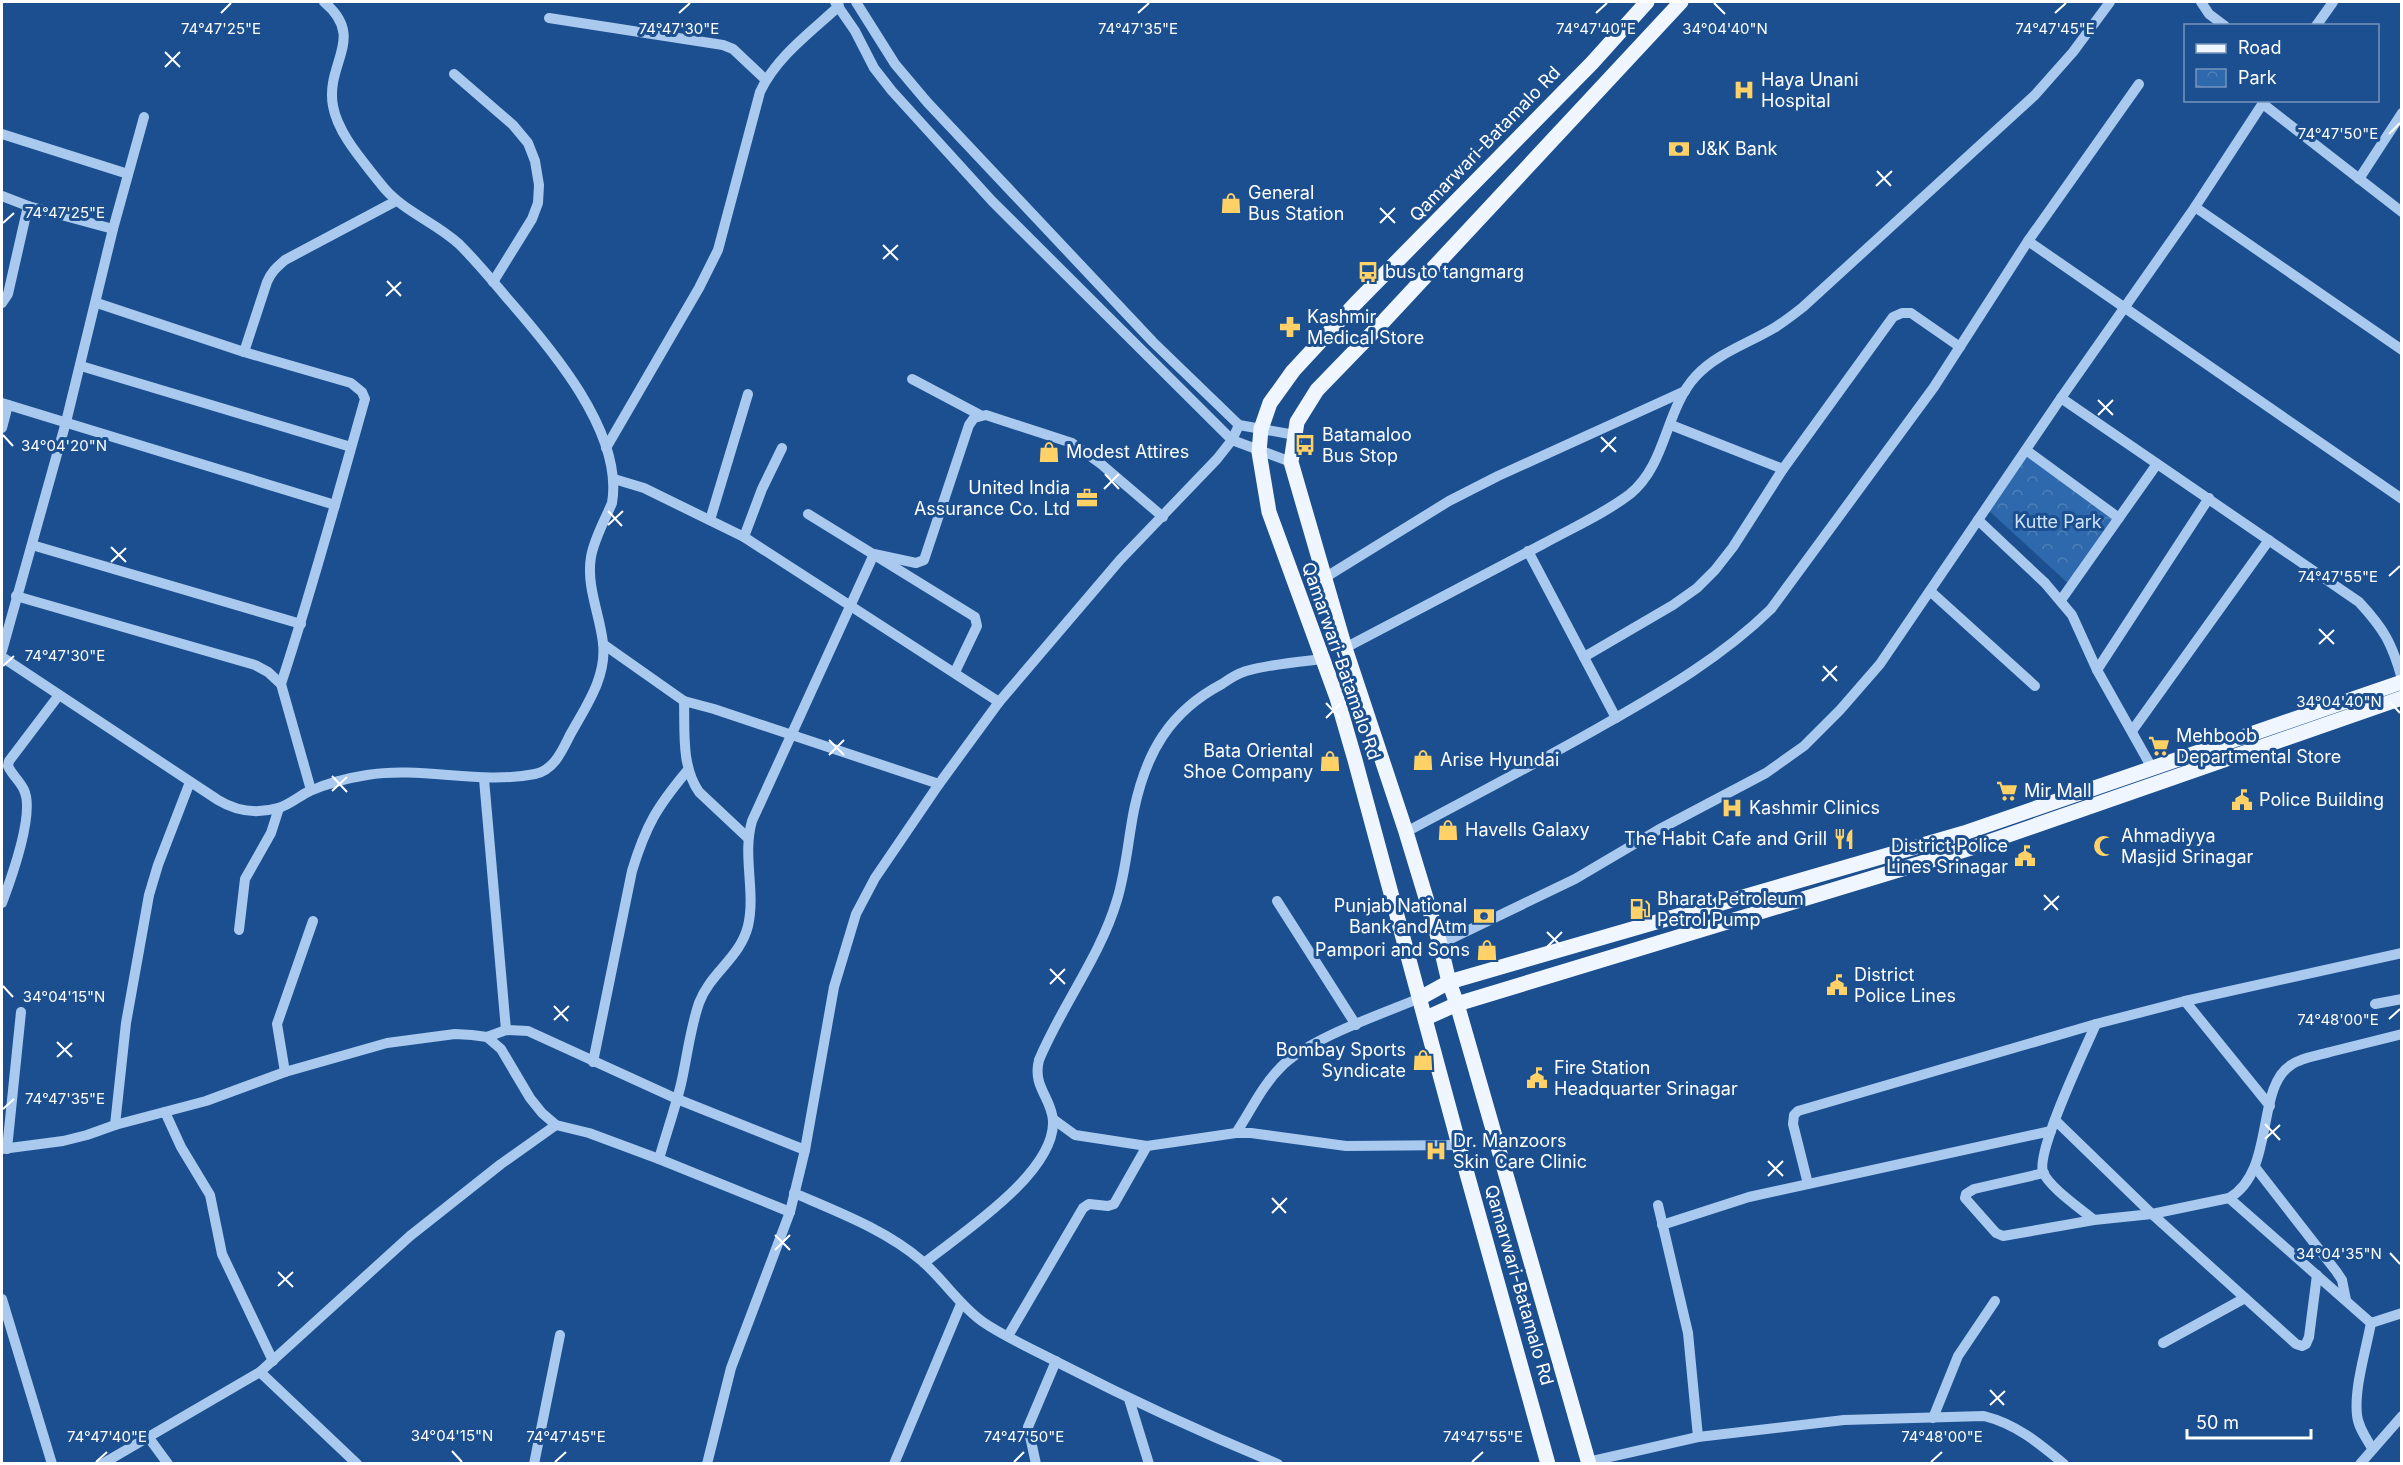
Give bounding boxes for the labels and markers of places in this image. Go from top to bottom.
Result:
place label: Haya Unani Hospital [1761,69,1859,111]
hospital icon: Haya Unani Hospital [1732,78,1756,102]
bank icon: J&K Bank [1667,137,1691,161]
place label: J&K Bank [1696,138,1778,159]
place label: General Bus Station [1248,182,1344,224]
shop icon: General Bus Station [1219,191,1243,215]
bus stop icon: bus to tangmarg [1356,260,1380,284]
place label: bus to tangmarg [1385,261,1524,282]
place label: Kashmir Medical Store [1307,306,1424,348]
pharmacy icon: Kashmir Medical Store [1278,315,1302,339]
place label: Batamaloo Bus Stop [1322,424,1412,466]
bus stop icon: Batamaloo Bus Stop [1293,433,1317,457]
shop icon: Modest Attires [1037,440,1061,464]
place label: Modest Attires [1066,441,1189,462]
place label: United India Assurance Co. Ltd [914,477,1070,519]
office icon: United India Assurance Co. Ltd [1075,486,1099,510]
place label: Mehboob Departmental Store [2176,725,2341,767]
supermarket icon: Mehboob Departmental Store [2147,734,2171,758]
place label: Bata Oriental Shoe Company [1183,740,1313,782]
shop icon: Arise Hyundai [1411,748,1435,772]
shop icon: Bata Oriental Shoe Company [1318,749,1342,773]
place label: Arise Hyundai [1440,749,1559,770]
supermarket icon: Mir Mall [1995,779,2019,803]
place label: Mir Mall [2024,780,2092,801]
public building icon: Police Building [2230,788,2254,812]
place label: Police Building [2259,789,2384,810]
hospital icon: Kashmir Clinics [1720,796,1744,820]
place label: Kashmir Clinics [1749,797,1880,818]
shop icon: Havells Galaxy [1436,818,1460,842]
place label: Havells Galaxy [1465,819,1590,840]
place label: Ahmadiyya Masjid Srinagar [2121,825,2254,867]
restaurant icon: The Habit Cafe and Grill [1832,827,1856,851]
place label: The Habit Cafe and Grill [1624,828,1827,849]
mosque icon: Ahmadiyya Masjid Srinagar [2092,834,2116,858]
place label: District Police Lines Srinagar [1886,835,2008,877]
public building icon: District Police Lines Srinagar [2013,844,2037,868]
place label: Bharat Petroleum Petrol Pump [1657,888,1804,930]
place label: Punjab National Bank and Atm [1334,895,1467,937]
fuel station icon: Bharat Petroleum Petrol Pump [1628,897,1652,921]
bank icon: Punjab National Bank and Atm [1472,904,1496,928]
shop icon: Pampori and Sons [1475,938,1499,962]
place label: Pampori and Sons [1315,939,1470,960]
place label: District Police Lines [1854,964,1956,1006]
public building icon: District Police Lines [1825,973,1849,997]
place label: Bombay Sports Syndicate [1276,1039,1406,1081]
shop icon: Bombay Sports Syndicate [1411,1048,1435,1072]
place label: Fire Station Headquarter Srinagar [1554,1057,1738,1099]
public building icon: Fire Station Headquarter Srinagar [1525,1066,1549,1090]
place label: Dr. Manzoors Skin Care Clinic [1453,1130,1587,1172]
hospital icon: Dr. Manzoors Skin Care Clinic [1424,1139,1448,1163]

